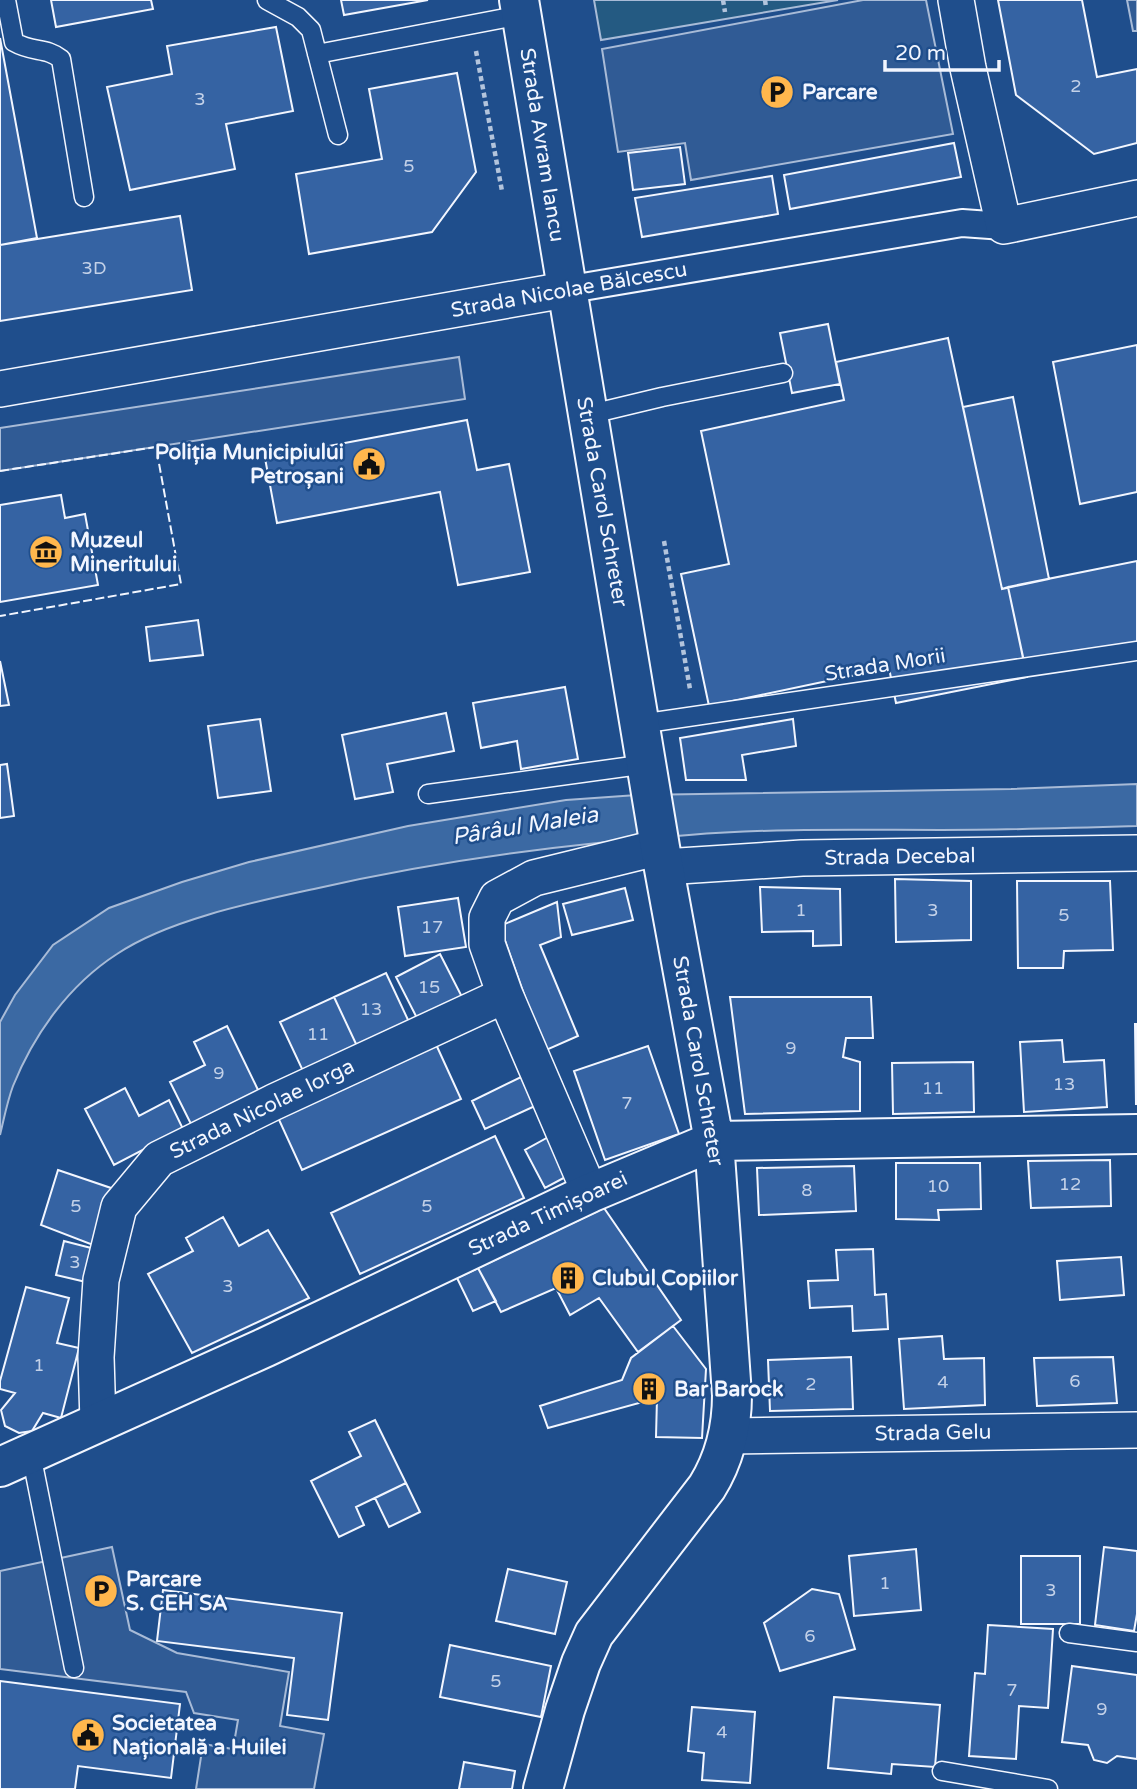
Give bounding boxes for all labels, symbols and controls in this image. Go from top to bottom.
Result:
scale bar [885,28,999,72]
text: 20 m [895,41,946,66]
street label: Strada Avram Iancu [514,46,570,244]
parking icon: Parcare [758,73,796,111]
house number: 2 [1070,75,1082,97]
place label: Parcare [802,80,878,105]
house number: 3 [194,88,206,110]
house number: 5 [403,155,415,177]
house number: 3D [82,257,106,279]
street label: Strada Nicolae Bălcescu [449,257,689,323]
street label: Strada Carol Schreter [571,395,633,609]
place label: Poliția Municipiului Petroșani [155,440,344,489]
public building icon: Poliția Municipiului Petroșani [350,445,388,483]
place label: Muzeul Mineritului [70,528,177,577]
museum icon: Muzeul Mineritului [27,533,65,571]
street label: Strada Morii [823,643,947,687]
water label: Pârâul Maleia [450,800,601,851]
street label: Strada Decebal [824,843,976,871]
house number: 1 [795,899,807,921]
house number: 3 [927,899,939,921]
house number: 5 [1058,904,1070,926]
house number: 17 [421,916,443,938]
street label: Strada Carol Schreter [667,954,729,1168]
house number: 15 [418,976,440,998]
house number: 13 [360,998,382,1020]
house number: 11 [307,1023,329,1045]
house number: 9 [785,1037,797,1059]
street label: Strada Nicolae Iorga [166,1053,358,1165]
house number: 9 [213,1062,225,1084]
house number: 13 [1053,1073,1075,1095]
house number: 11 [922,1077,944,1099]
house number: 7 [621,1092,633,1114]
street label: Strada Timișoarei [464,1166,632,1262]
house number: 12 [1059,1173,1081,1195]
house number: 10 [927,1175,949,1197]
house number: 8 [801,1179,813,1201]
house number: 5 [70,1195,82,1217]
house number: 5 [421,1195,433,1217]
house number: 3 [69,1251,81,1273]
building icon: Clubul Copiilor [549,1259,587,1297]
place label: Clubul Copiilor [592,1266,739,1291]
house number: 3 [222,1275,234,1297]
house number: 1 [33,1354,45,1376]
building icon: Bar Barock [630,1370,668,1408]
house number: 6 [1069,1370,1081,1392]
house number: 4 [937,1371,949,1393]
house number: 2 [805,1373,817,1395]
place label: Bar Barock [674,1377,784,1402]
street label: Strada Gelu [874,1419,992,1447]
place label: Parcare S. CEH SA [126,1567,228,1616]
parking icon: Parcare S. CEH SA [82,1572,120,1610]
house number: 1 [879,1572,891,1594]
house number: 3 [1045,1579,1057,1601]
house number: 6 [804,1625,816,1647]
house number: 5 [490,1670,502,1692]
house number: 7 [1006,1679,1018,1701]
house number: 9 [1096,1698,1108,1720]
place label: Societatea Națională a Huilei [112,1711,287,1760]
public building icon: Societatea Națională a Huilei [69,1716,107,1754]
house number: 4 [716,1721,728,1743]

